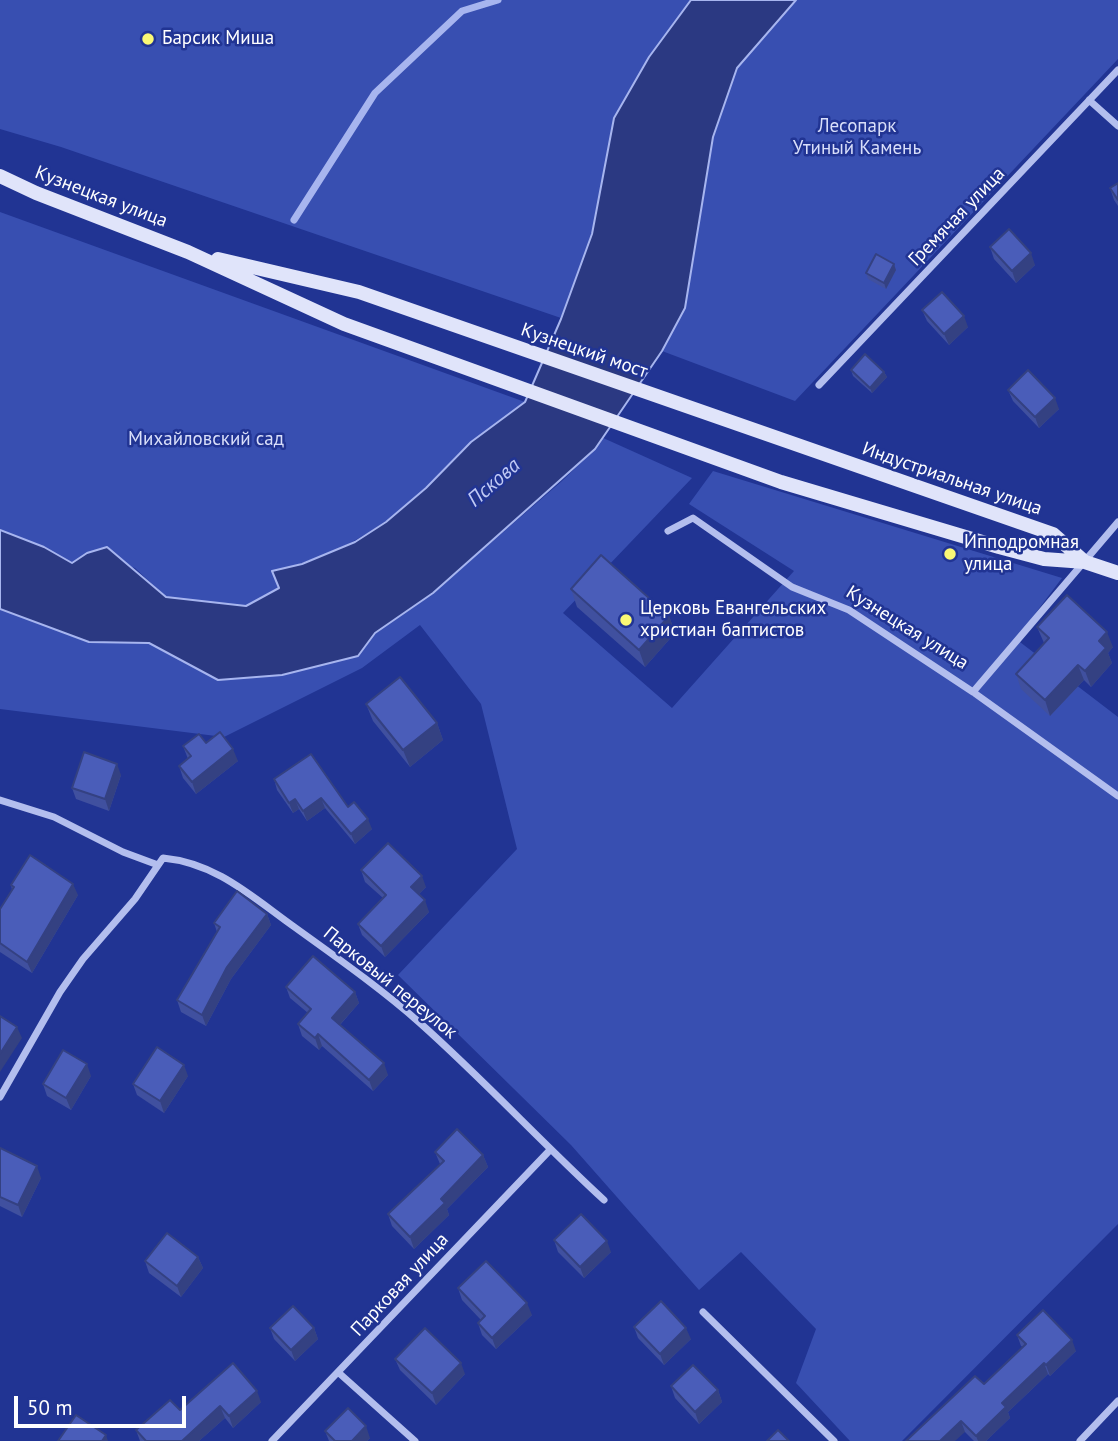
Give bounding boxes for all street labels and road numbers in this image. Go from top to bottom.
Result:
street label: Кузнецкая улица [32,161,170,233]
street label: Гремячая улица [904,163,1010,271]
street label: Кузнецкий мост [518,319,650,383]
street label: Индустриальная улица [859,438,1045,520]
street label: Кузнецкая улица [842,581,972,675]
street label: Парковый переулок [318,922,462,1044]
street label: Парковая улица [346,1229,454,1341]

